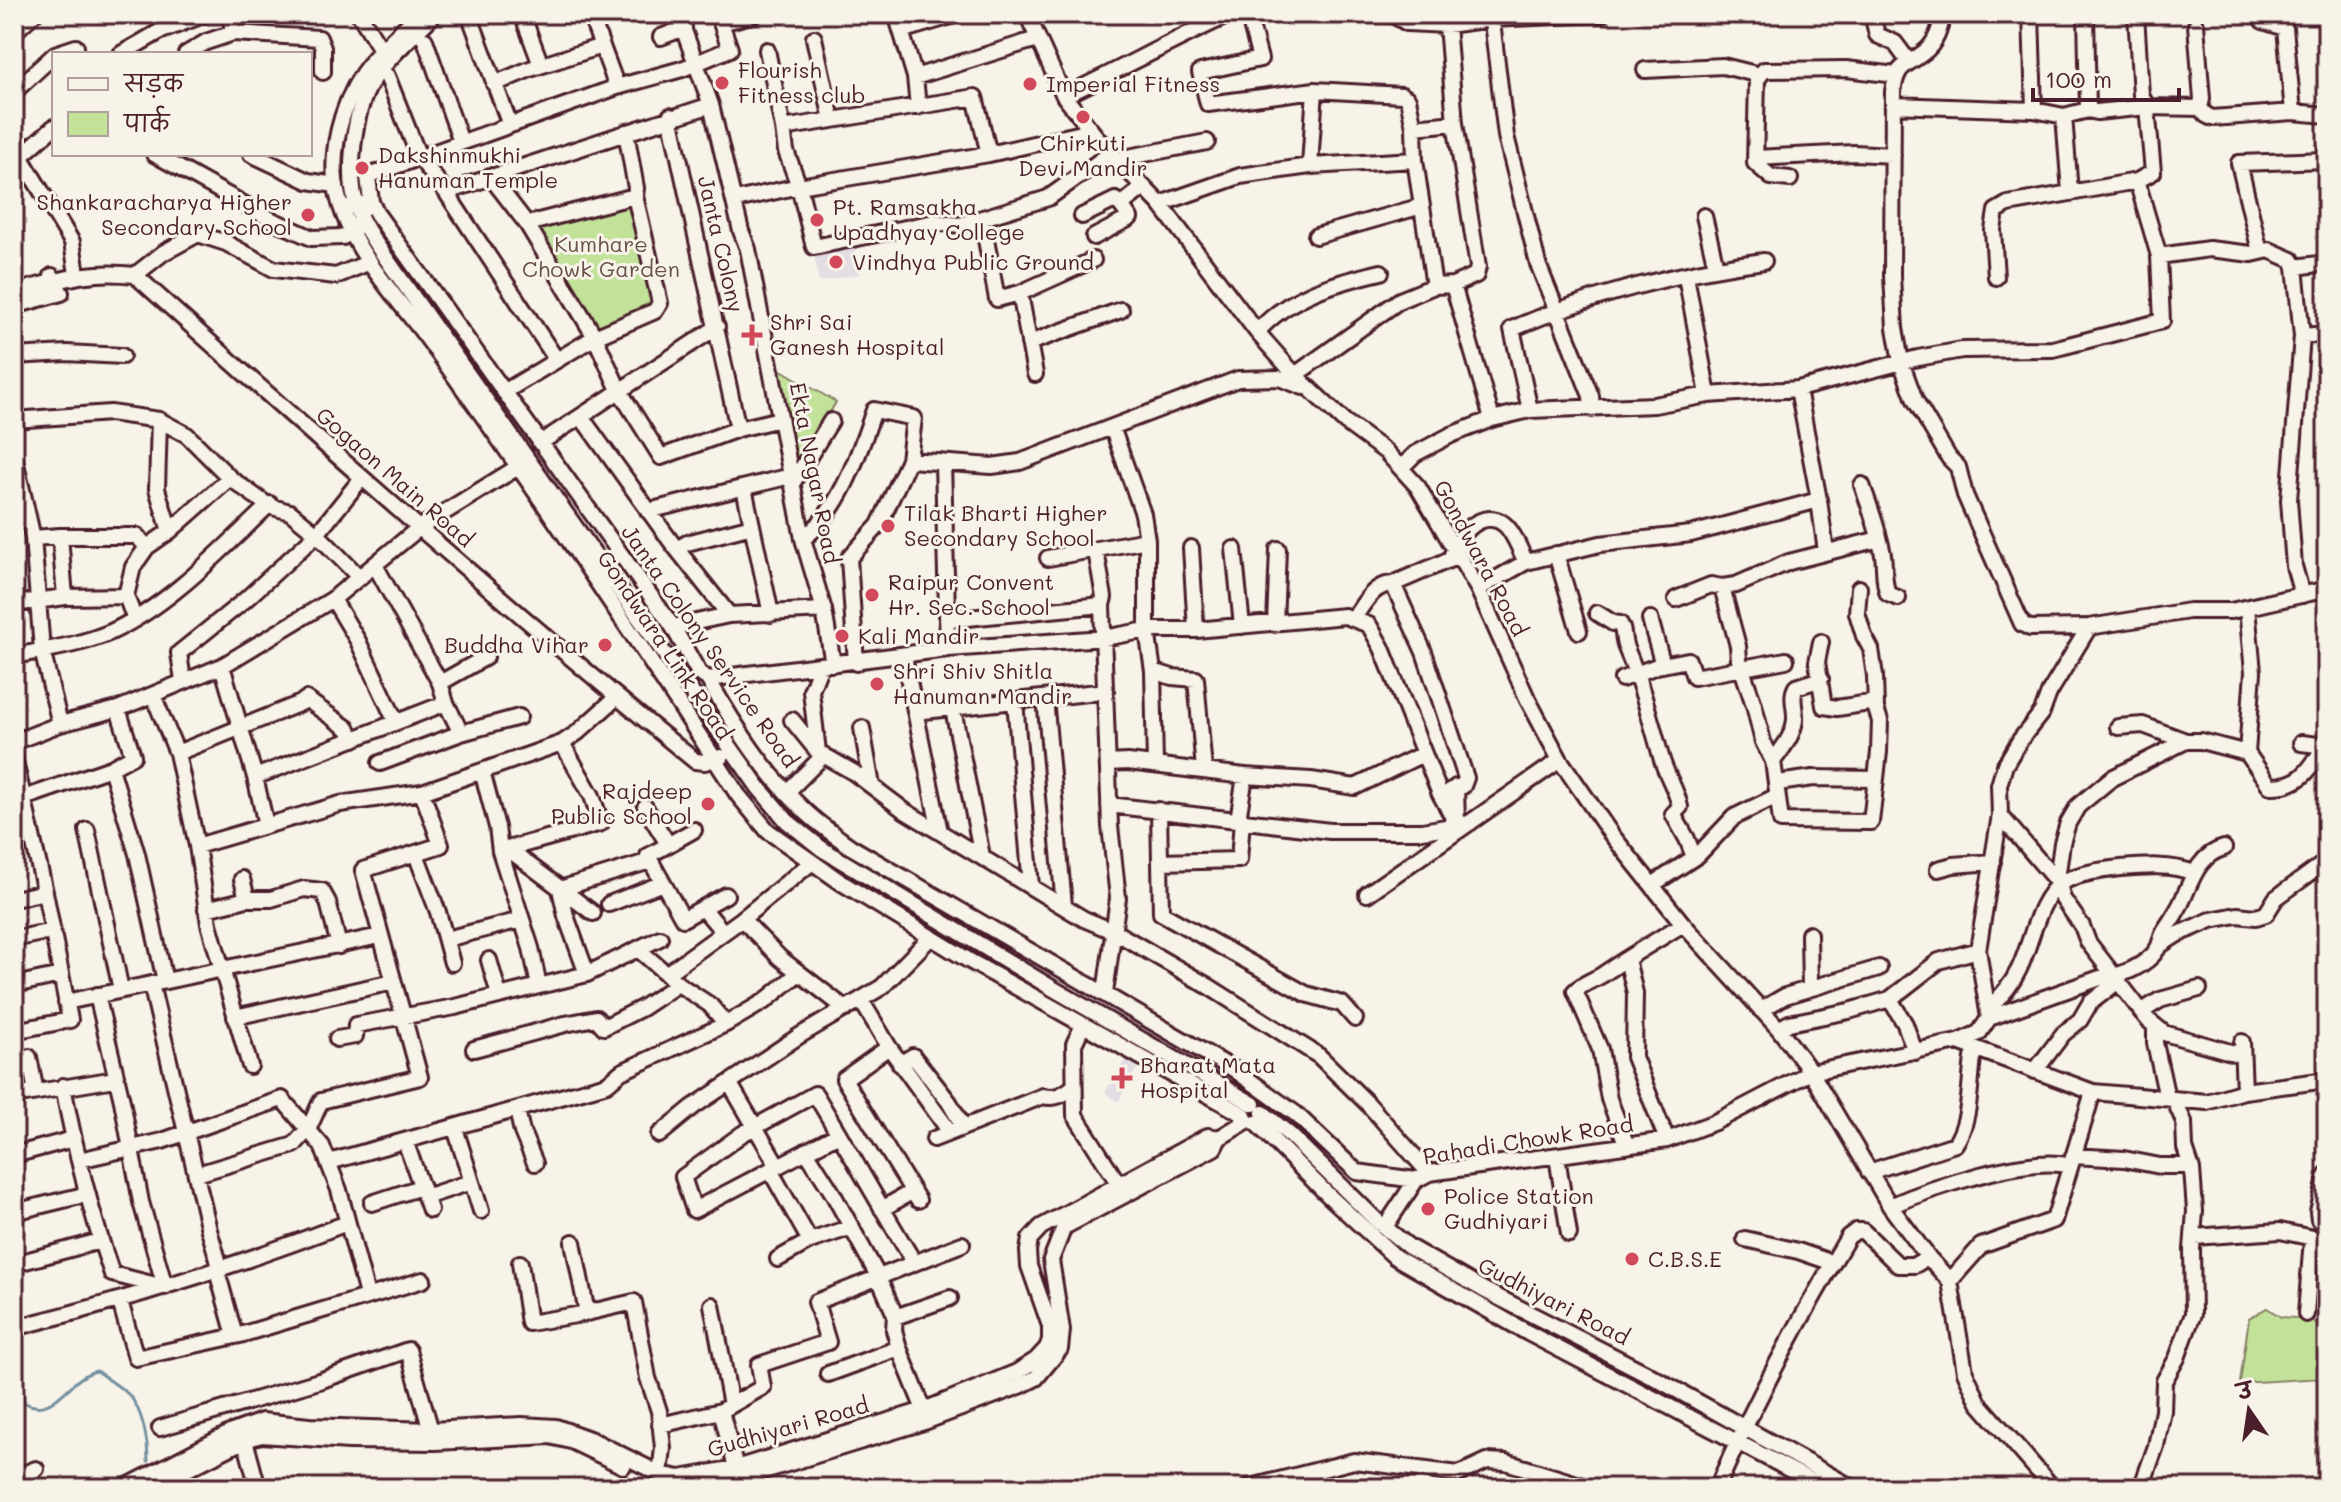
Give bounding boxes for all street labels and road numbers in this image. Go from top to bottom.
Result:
street label: Janta Colony [692,173,751,315]
street label: Ekta Nagar Road [784,380,847,566]
street label: Gogaon Main Road [310,400,480,553]
street label: Gondwara Road [1428,475,1535,641]
street label: Janta Colony Service Road [615,519,806,773]
street label: Gondwara Link Road [591,545,740,745]
street label: Pahadi Chowk Road [1421,1109,1635,1170]
street label: Gudhiyari Road [1474,1250,1635,1351]
street label: Gudhiyari Road [704,1390,872,1463]

